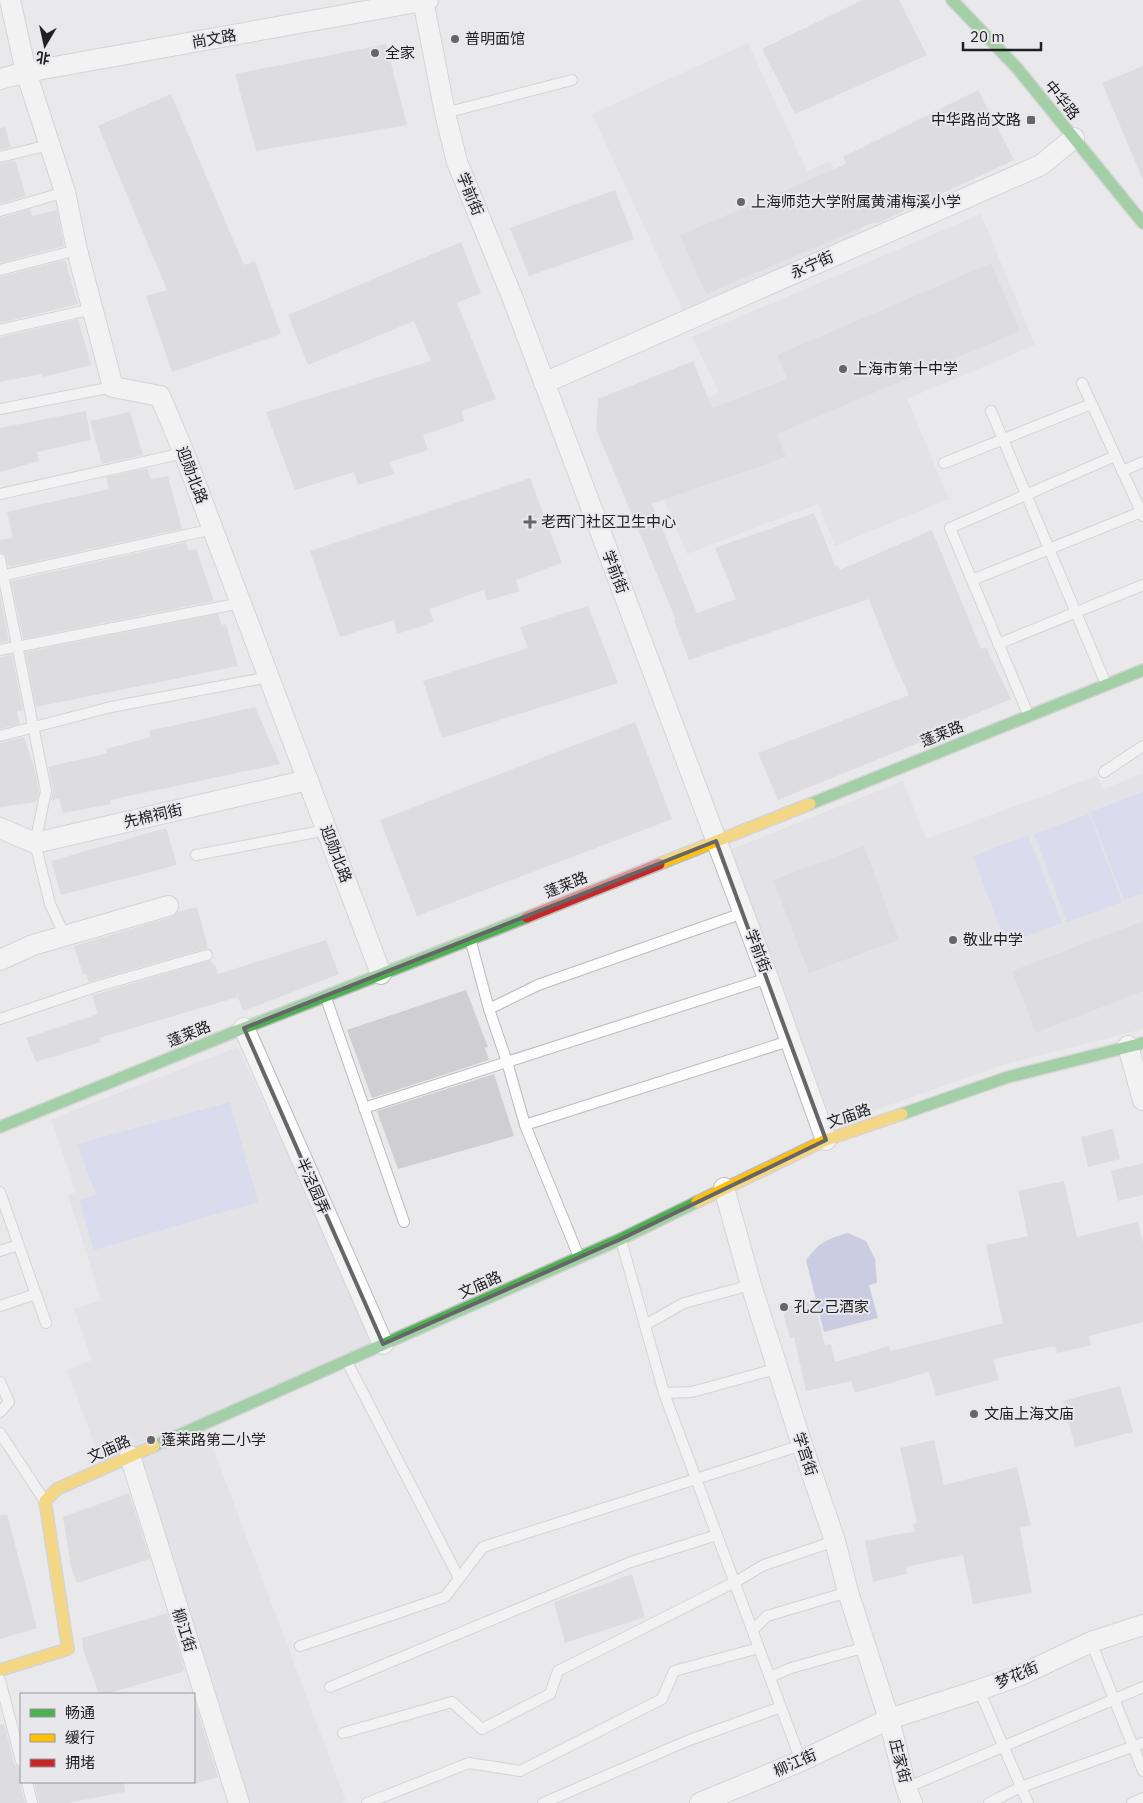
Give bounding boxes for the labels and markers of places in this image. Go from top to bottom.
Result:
place label: 普明面馆 [465,29,525,48]
marker: 普明面馆 [449,33,461,45]
place label: 全家 [385,43,415,62]
marker: 全家 [369,47,381,59]
place label: 中华路尚文路 [931,110,1021,129]
marker: 中华路尚文路 [1025,114,1037,126]
place label: 上海师范大学附属黄浦梅溪小学 [751,192,961,211]
marker: 上海师范大学附属黄浦梅溪小学 [735,196,747,208]
place label: 上海市第十中学 [853,359,958,378]
marker: 上海市第十中学 [837,363,849,375]
place label: 老西门社区卫生中心 [541,512,676,531]
marker: 老西门社区卫生中心 [523,515,537,529]
place label: 敬业中学 [963,930,1023,949]
marker: 敬业中学 [947,934,959,946]
place label: 孔乙己酒家 [794,1297,869,1316]
marker: 孔乙己酒家 [778,1301,790,1313]
place label: 文庙上海文庙 [984,1404,1074,1423]
marker: 文庙上海文庙 [968,1408,980,1420]
place label: 蓬莱路第二小学 [161,1430,266,1449]
marker: 蓬莱路第二小学 [145,1434,157,1446]

